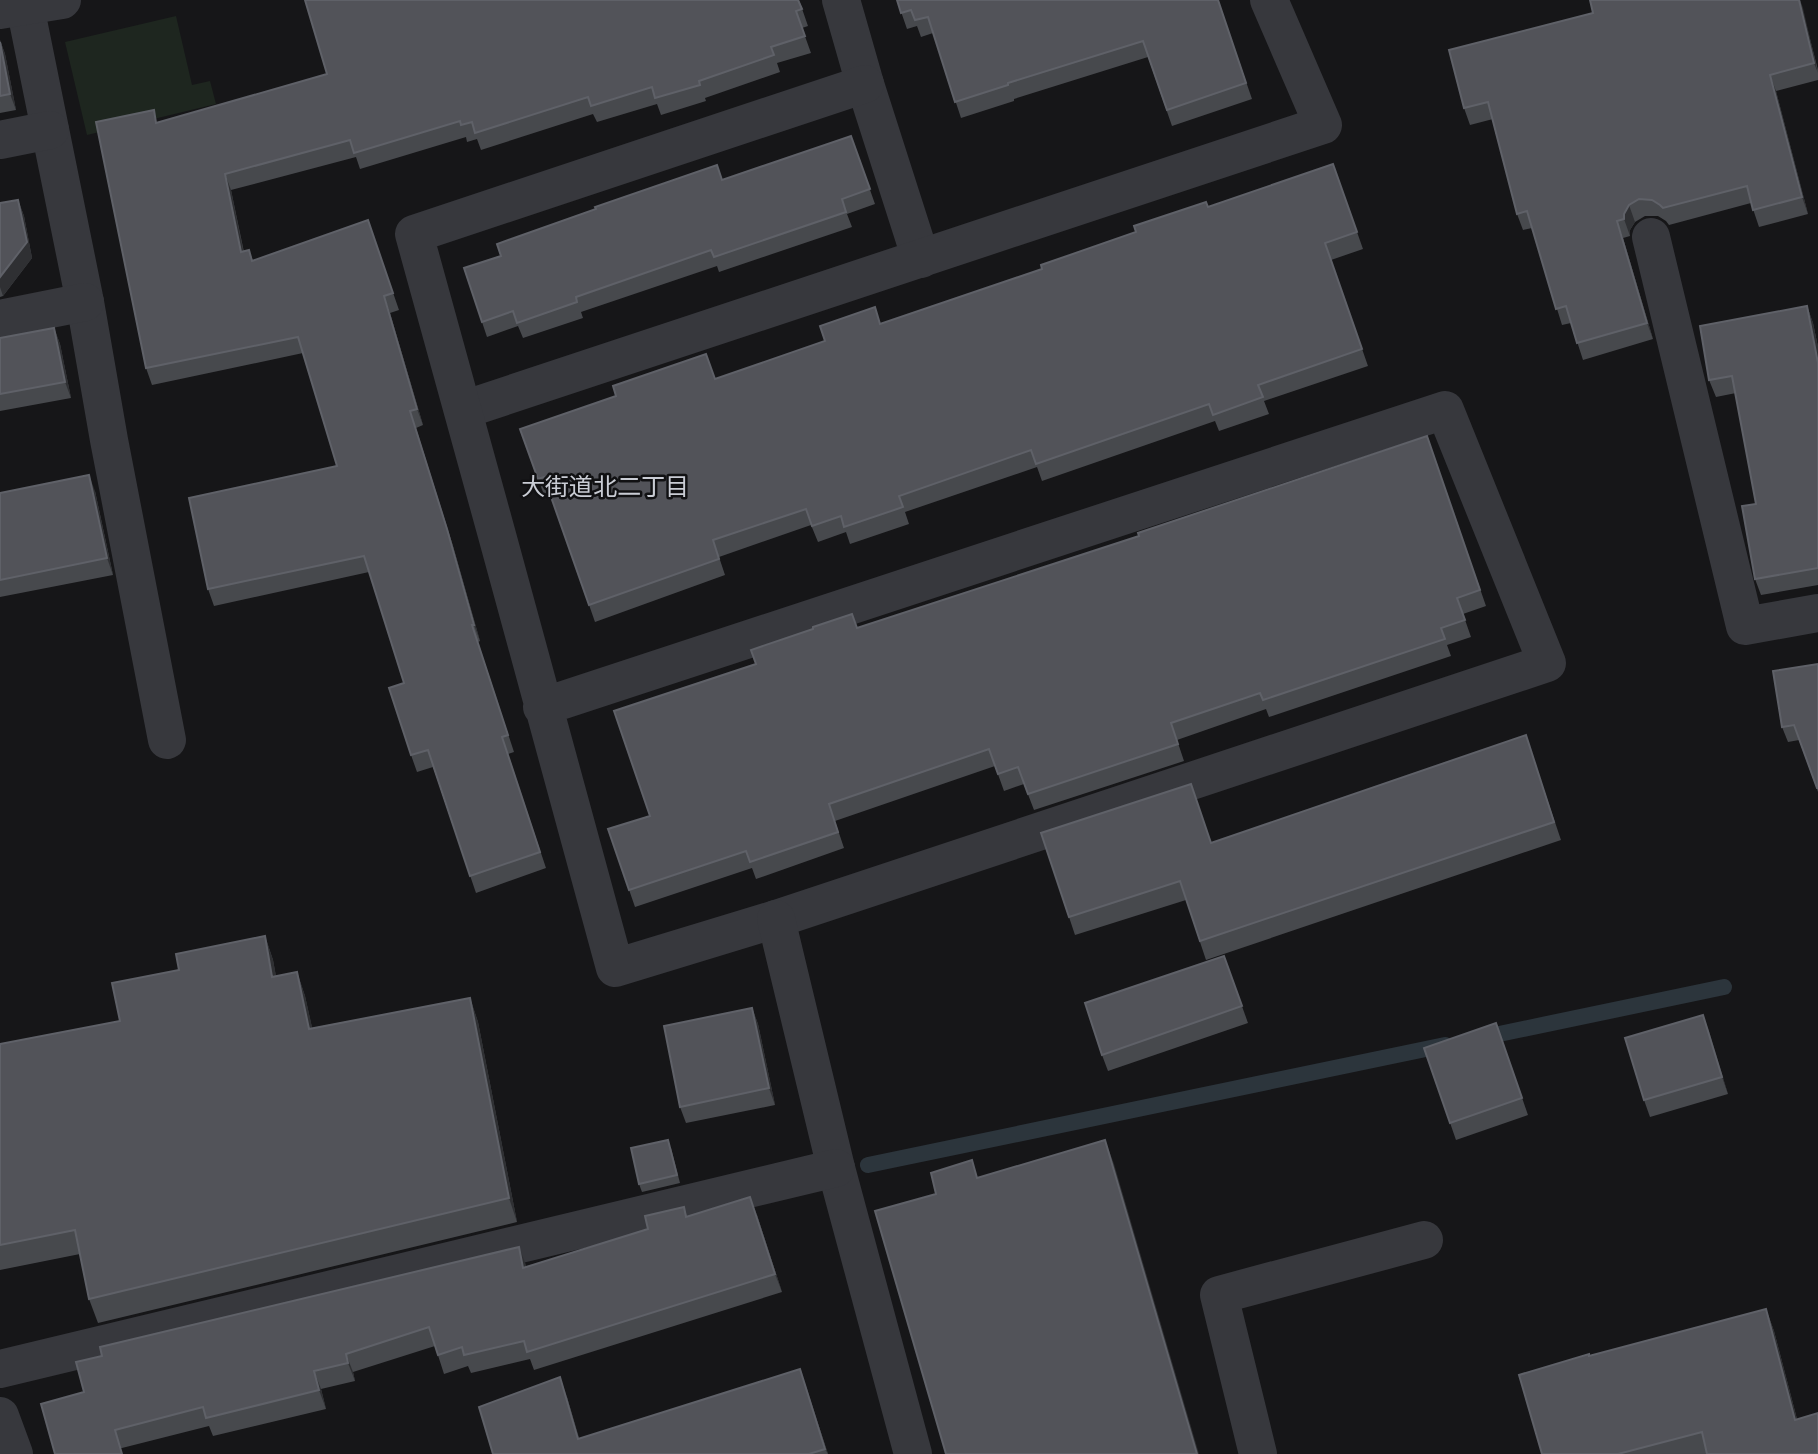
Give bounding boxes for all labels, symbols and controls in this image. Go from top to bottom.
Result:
district label: 大街道北二丁目 [521,472,689,501]

